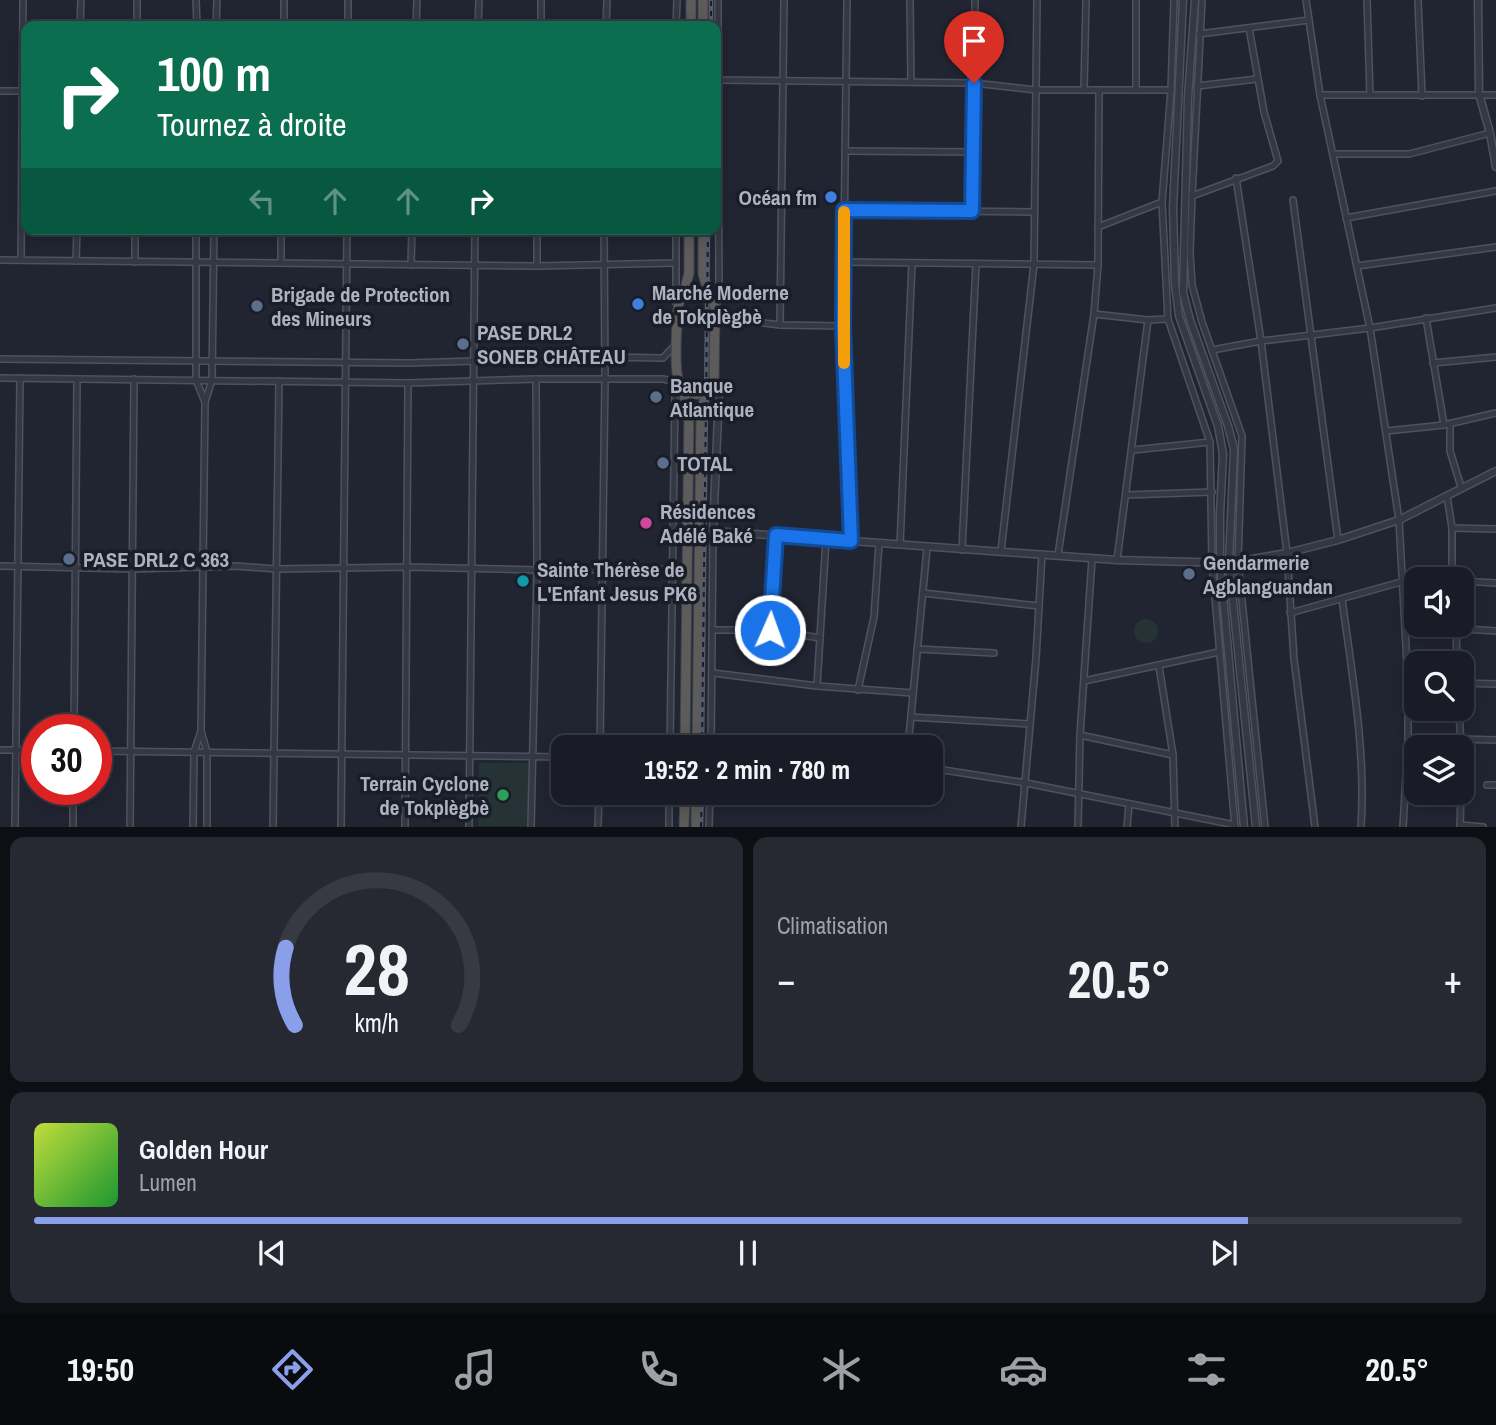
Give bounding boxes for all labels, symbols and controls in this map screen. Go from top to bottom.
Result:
pin [944,11,1004,83]
icon: arrive [955,22,993,60]
text: 100 m [157,40,271,106]
icon: right [42,49,133,140]
text: Tournez à droite [157,103,347,146]
icon: left [243,182,281,220]
icon: ahead [316,182,354,220]
icon: ahead [389,182,427,220]
icon: right [462,182,500,220]
place label: Océan fm [739,183,817,212]
marker: Océan fm [823,189,839,205]
place label: Marché Moderne de Tokplègbè [652,278,789,331]
place label: Brigade de Protection des Mineurs [271,280,450,333]
marker: Marché Moderne de Tokplègbè [630,296,646,312]
marker: Brigade de Protection des Mineurs [249,298,265,314]
place label: PASE DRL2 SONEB CHÂTEAU [477,318,626,371]
marker: PASE DRL2 SONEB CHÂTEAU [455,336,471,352]
place label: Banque Atlantique [670,371,754,424]
marker: Banque Atlantique [648,389,664,405]
place label: TOTAL [677,449,733,478]
marker: TOTAL [655,455,671,471]
place label: Résidences Adélé Baké [660,497,756,550]
marker: Résidences Adélé Baké [638,515,654,531]
place label: PASE DRL2 C 363 [83,545,229,574]
place label: Gendarmerie Agblanguandan [1203,548,1333,601]
marker: PASE DRL2 C 363 [61,551,77,567]
place label: Sainte Thérèse de L'Enfant Jesus PK6 [537,555,697,608]
marker: Gendarmerie Agblanguandan [1181,566,1197,582]
map controls [1404,567,1474,805]
button: sound [1404,567,1474,637]
marker: Sainte Thérèse de L'Enfant Jesus PK6 [515,573,531,589]
position arrow [733,593,807,667]
button: search [1404,651,1474,721]
speed limit sign: 30 [21,714,112,805]
button: layers [1404,735,1474,805]
text: 19:52 · 2 min · 780 m [644,752,850,787]
place label: Terrain Cyclone de Tokplègbè [360,769,489,822]
marker: Terrain Cyclone de Tokplègbè [495,787,511,803]
text: Climatisation [777,910,888,941]
text: 28 [343,921,410,1019]
text: 20.5° [1068,944,1171,1014]
text: − [777,954,795,1005]
text: + [1444,954,1462,1005]
text: km/h [354,1006,399,1040]
text: Golden Hour [139,1132,268,1167]
text: Lumen [139,1167,197,1198]
icon: previous [253,1234,291,1272]
icon: pause [729,1234,767,1272]
icon: next [1205,1234,1243,1272]
icon: directions [268,1345,317,1394]
icon: music [451,1345,500,1394]
icon: phone [634,1345,683,1394]
icon: climate [817,1345,866,1394]
icon: car [999,1345,1048,1394]
icon: filters [1182,1345,1231,1394]
text: 19:50 [67,1348,134,1391]
text: 20.5° [1365,1348,1429,1391]

